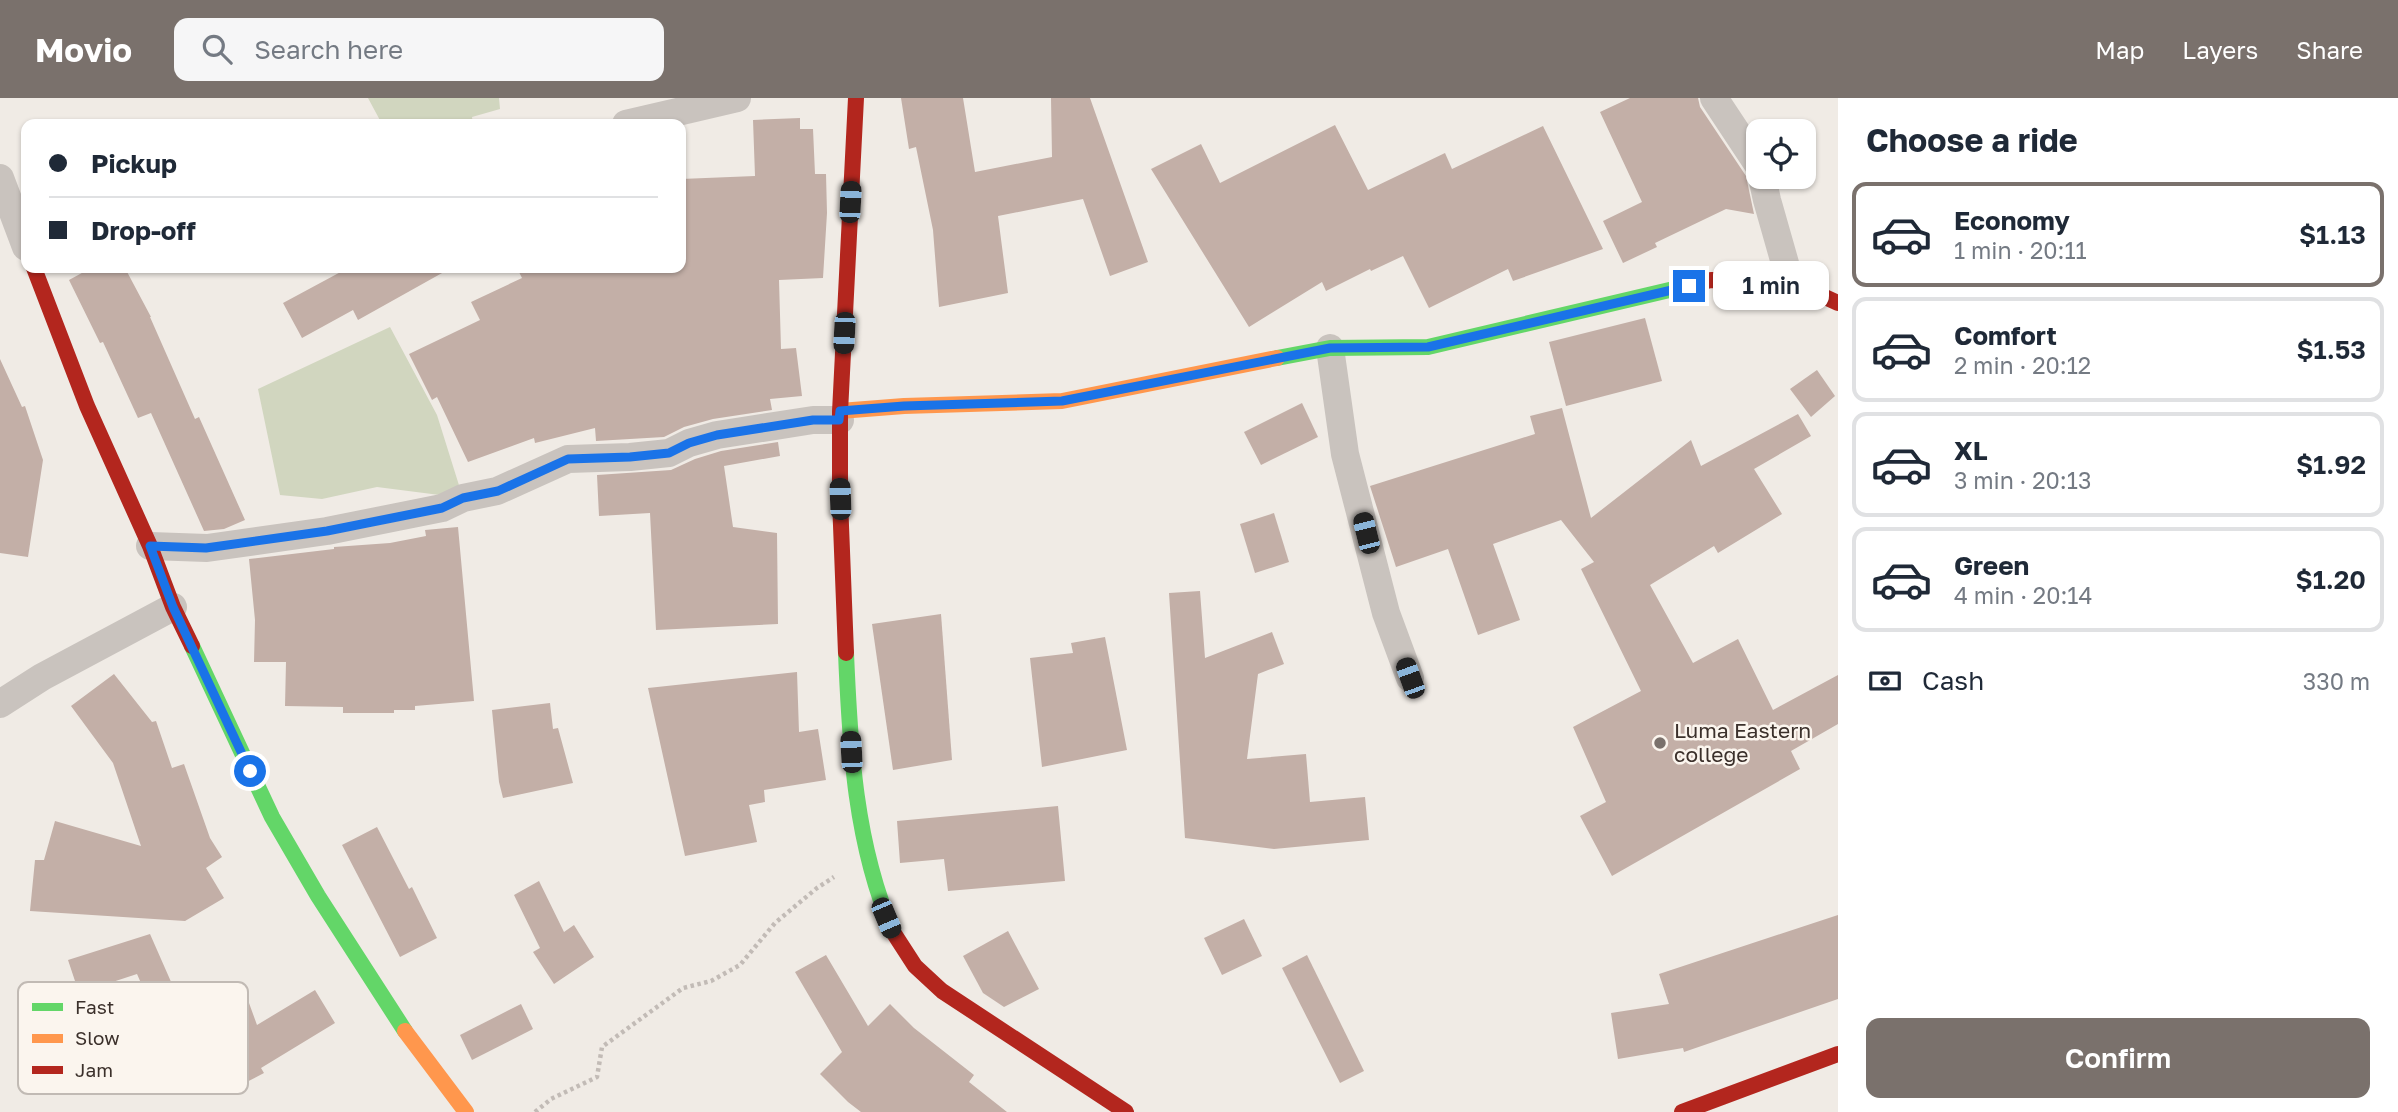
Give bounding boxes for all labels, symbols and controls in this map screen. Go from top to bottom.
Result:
search box [174,18,664,81]
text: Movio [35,30,132,69]
icon: search [198,30,236,68]
text: Search here [254,34,403,65]
text: Map [2095,35,2144,64]
text: Layers [2182,35,2258,64]
text: Share [2296,35,2363,64]
map controls [1746,119,1816,189]
button: locate [1746,119,1816,189]
text: Choose a ride [1866,121,2078,159]
text: Pickup [91,148,177,179]
car [839,180,862,224]
icon: car [1870,203,1933,266]
text: Economy [1954,205,2070,236]
text: Drop-off [91,215,196,246]
text: $1.13 [2299,219,2366,250]
text: 1 min · 20:11 [1954,236,2087,264]
callout: 1 min [1714,262,1829,310]
route end [1673,270,1705,302]
text: 1 min [1742,271,1800,299]
car [833,311,856,355]
icon: car [1870,318,1933,381]
text: Comfort [1954,320,2057,351]
text: $1.53 [2296,334,2366,365]
text: 2 min · 20:12 [1954,351,2091,379]
icon: car [1870,433,1933,496]
text: XL [1954,435,1988,466]
text: $1.92 [2296,449,2366,480]
text: 3 min · 20:13 [1954,466,2091,494]
car [829,478,852,520]
car [1351,510,1382,556]
icon: car [1870,548,1933,611]
text: Green [1954,550,2029,581]
text: $1.20 [2296,564,2366,595]
text: 4 min · 20:14 [1954,581,2093,609]
car [1393,655,1428,701]
icon: cash [1866,662,1904,700]
text: Cash [1922,665,1984,696]
text: 330 m [2303,667,2370,695]
place label: Luma Eastern college [1674,717,1811,767]
car [840,730,863,774]
marker: Luma Eastern college [1652,735,1668,751]
route start [234,755,266,787]
car [869,895,904,941]
legend [18,982,248,1094]
text: Fast [75,995,114,1018]
button: Confirm [1866,1018,2370,1098]
text: Slow [75,1026,120,1049]
text: Jam [75,1058,113,1081]

